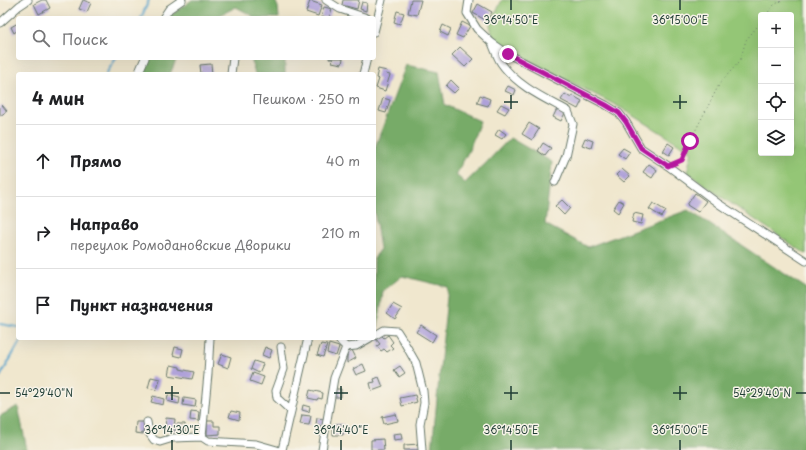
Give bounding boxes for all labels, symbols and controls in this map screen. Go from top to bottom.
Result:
text: 36°14'50"E [484,12,538,27]
text: 36°15'00"E [652,12,708,27]
map controls [758,12,794,156]
button: + [758,12,794,48]
search box [16,16,376,60]
icon: search [30,27,52,49]
text: Поиск [62,27,108,50]
route end [499,45,517,63]
button: − [758,48,794,84]
button: locate [758,84,794,120]
text: 4 мин [32,85,85,111]
text: Пешком · 250 m [253,89,360,108]
button: layers [758,120,794,156]
route start [681,132,699,150]
text: Прямо [70,149,121,172]
icon: ahead [32,150,54,172]
text: 40 m [326,151,360,170]
text: Направо [70,212,139,235]
icon: right [32,222,54,244]
text: 210 m [321,223,360,242]
text: переулок Ромодановские Дворики [70,235,291,254]
text: Пункт назначения [70,293,213,316]
icon: arrive [32,294,54,316]
text: 54°29'40"N [15,385,73,400]
text: 54°29'40"N [733,385,791,400]
text: 36°14'30"E [144,422,200,437]
text: 36°14'40"E [314,422,369,437]
text: 36°14'50"E [484,422,538,437]
text: 36°15'00"E [652,422,708,437]

